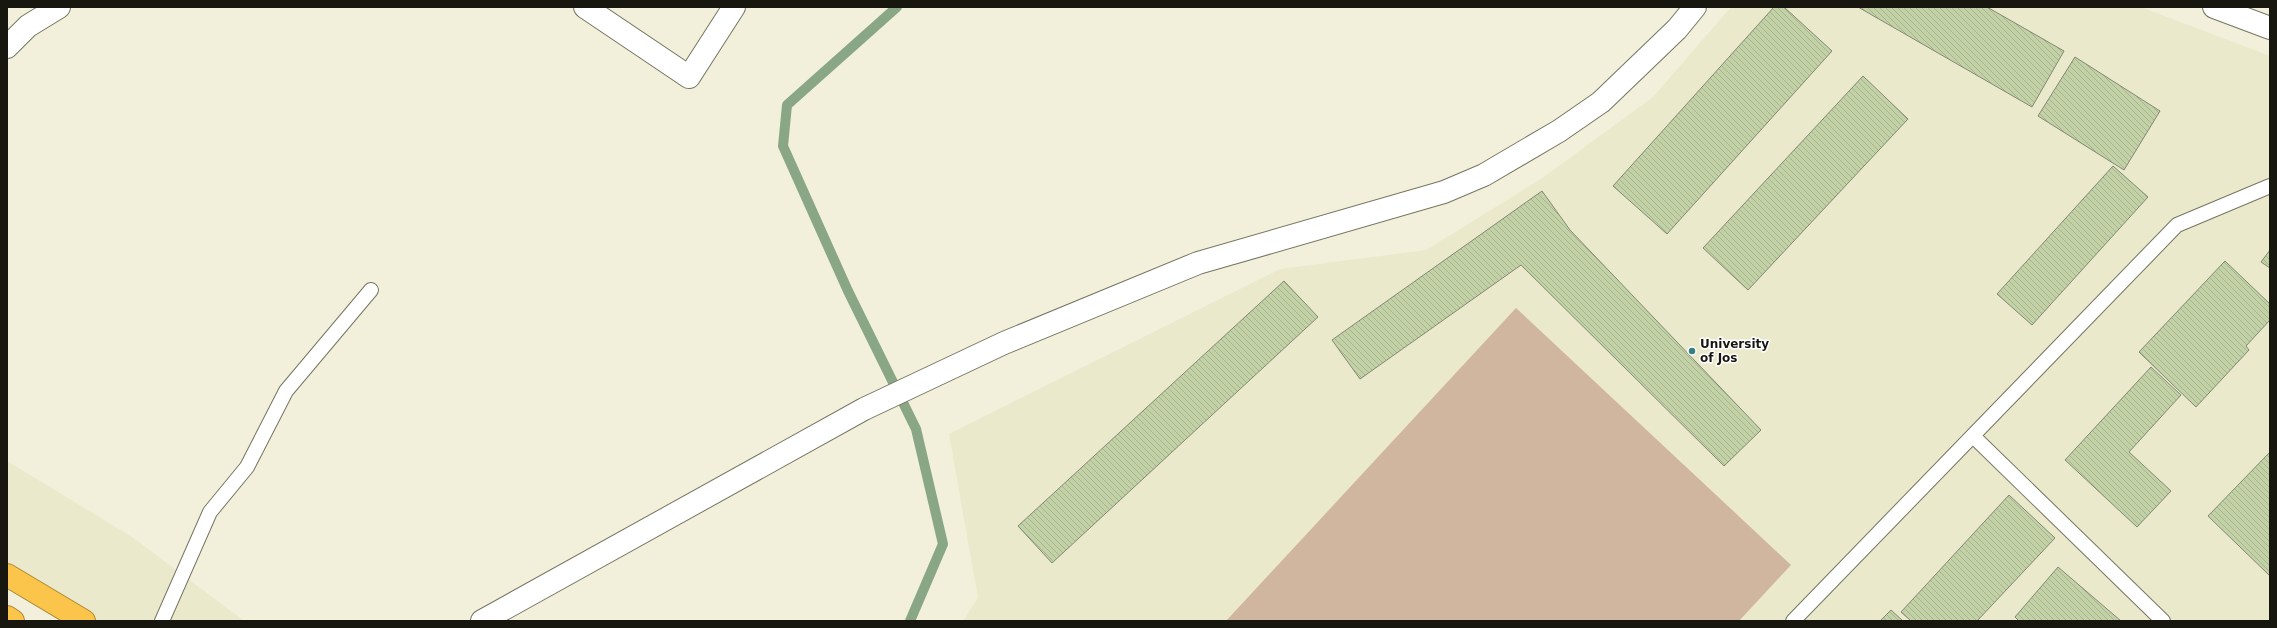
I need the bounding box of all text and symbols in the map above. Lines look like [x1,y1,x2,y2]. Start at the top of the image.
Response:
place label: University of Jos [1700,337,1769,365]
marker: University of Jos [1687,346,1697,356]

